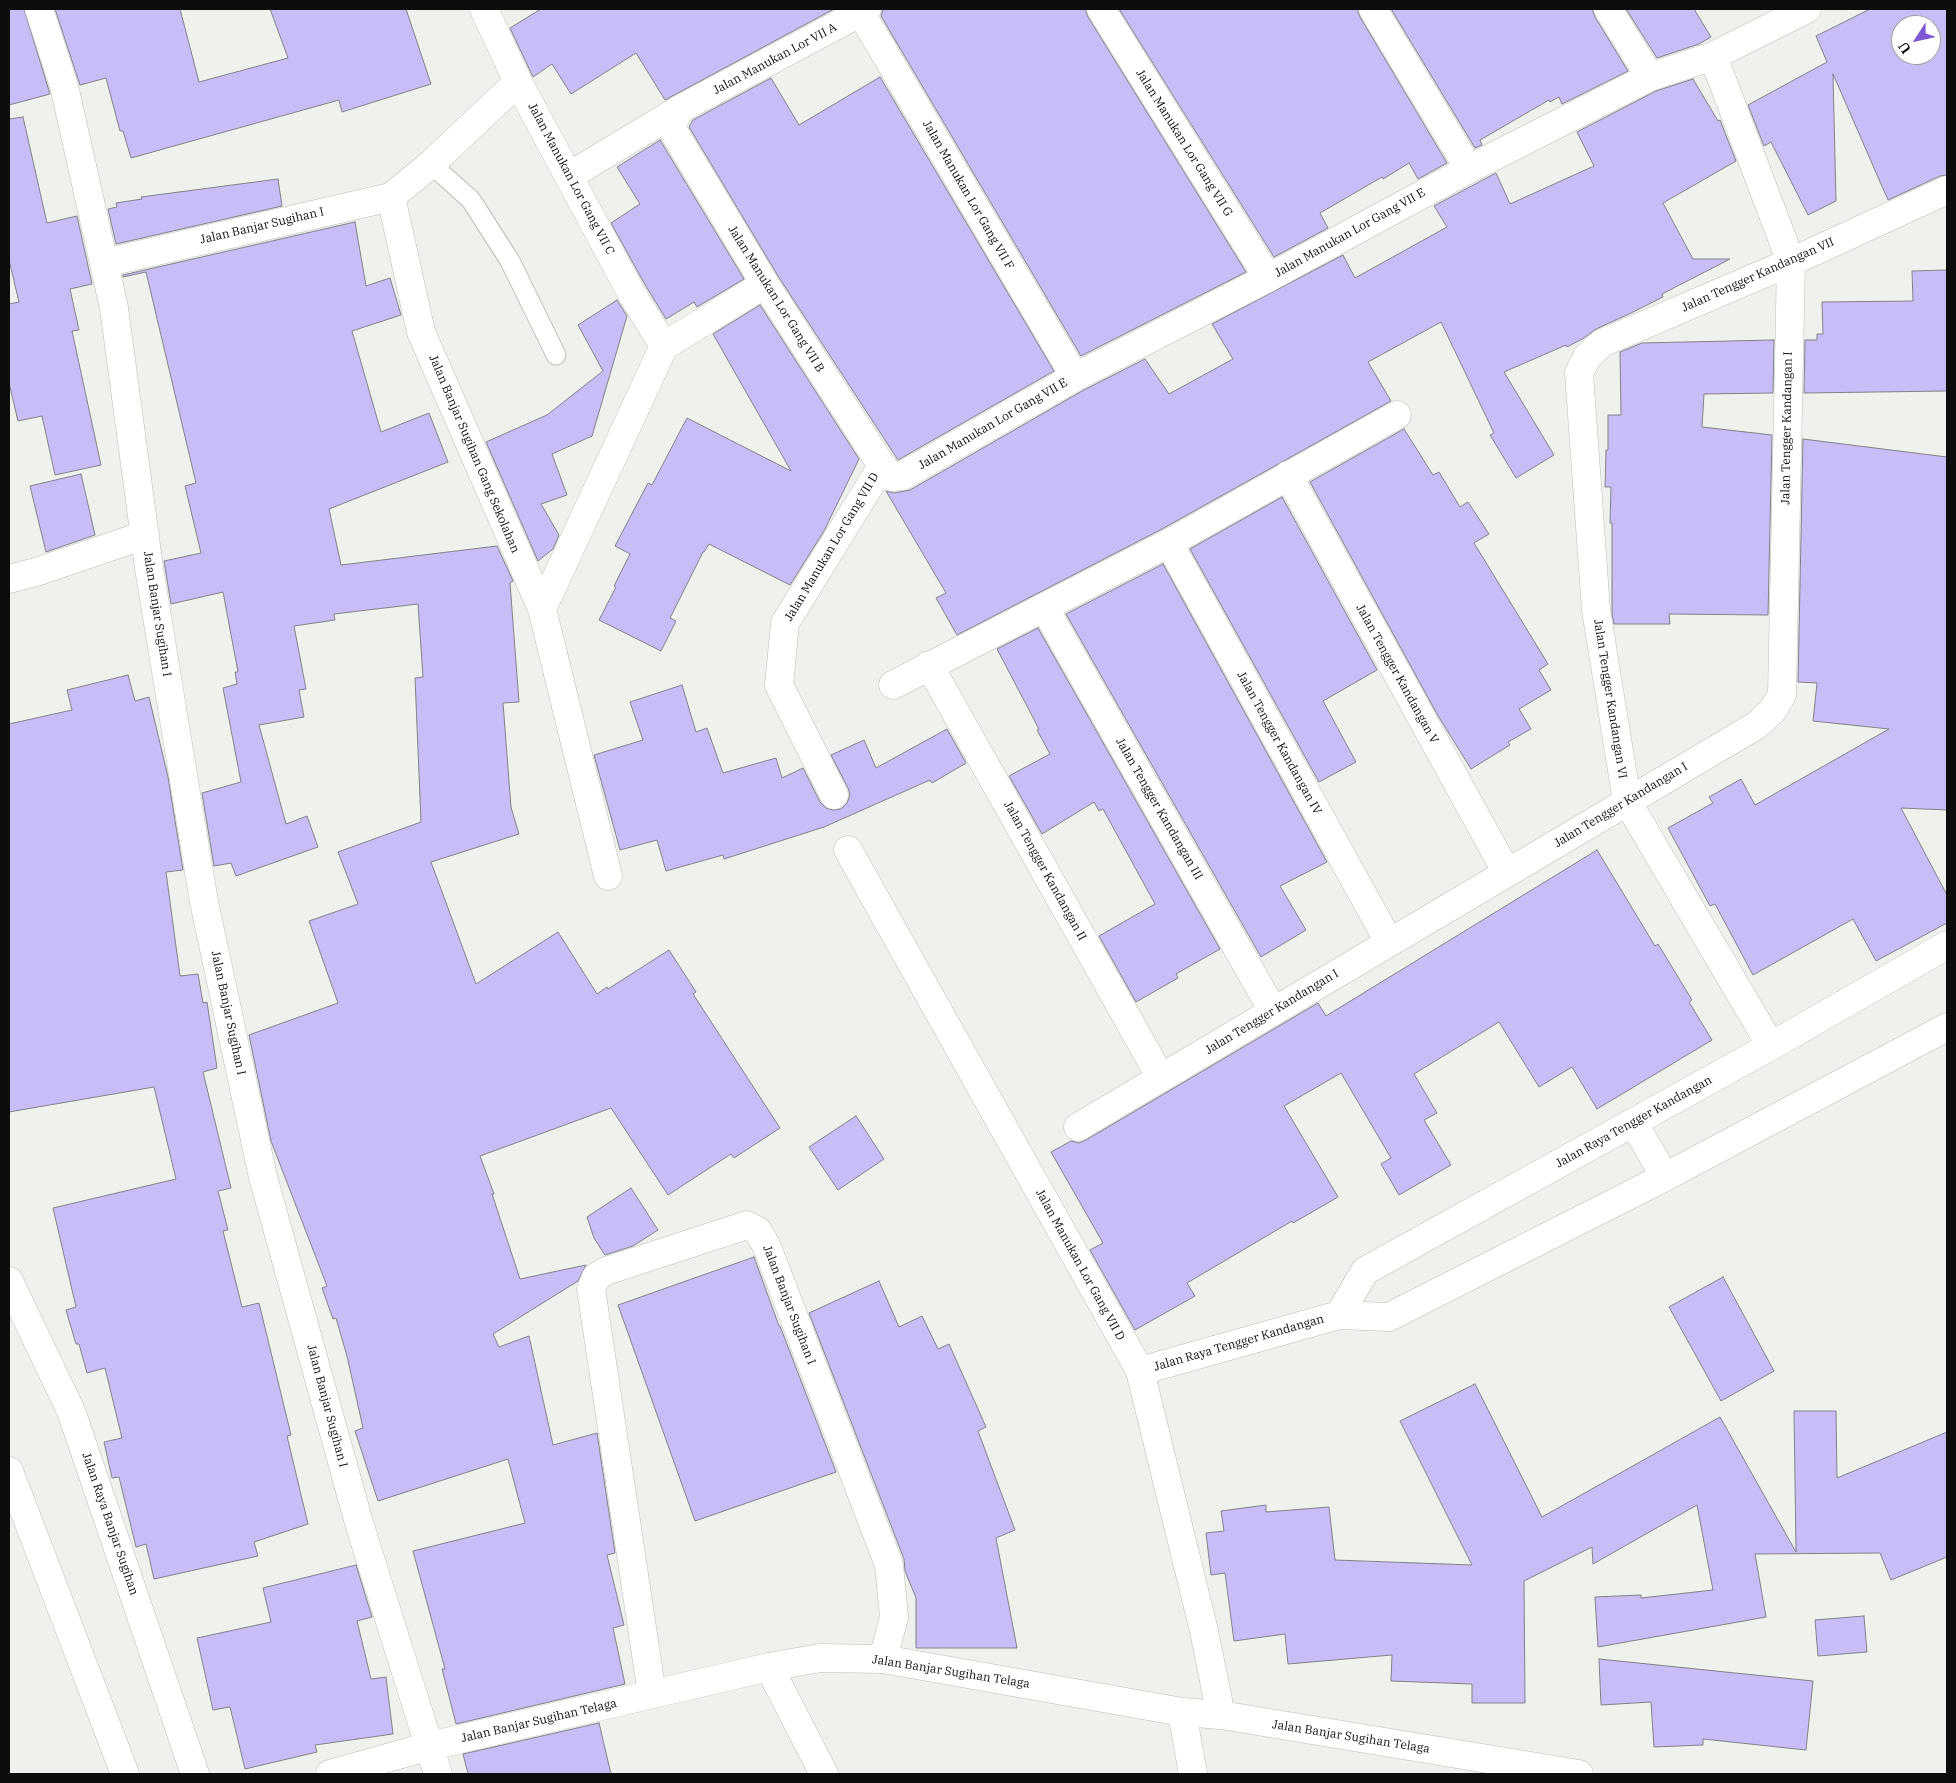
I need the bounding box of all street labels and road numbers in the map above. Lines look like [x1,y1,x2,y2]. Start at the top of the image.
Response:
street label: Jalan Manukan Lor VII A [711,20,839,98]
street label: Jalan Manukan Lor Gang VII G [1133,67,1235,219]
street label: Jalan Manukan Lor Gang VII C [525,101,617,257]
street label: Jalan Manukan Lor Gang VII F [919,118,1017,272]
street label: Jalan Manukan Lor Gang VII E [1272,186,1428,280]
street label: Jalan Banjar Sugihan I [199,205,325,247]
street label: Jalan Manukan Lor Gang VII B [725,223,827,375]
street label: Jalan Tengger Kandangan VII [1680,235,1836,315]
street label: Jalan Tengger Kandangan I [1778,351,1796,505]
street label: Jalan Banjar Sugihan Gang Sekolahan [426,353,522,555]
street label: Jalan Manukan Lor Gang VII E [916,375,1070,473]
street label: Jalan Manukan Lor Gang VII D [782,470,882,624]
street label: Jalan Banjar Sugihan I [140,550,174,678]
street label: Jalan Tengger Kandangan V [1353,602,1441,746]
street label: Jalan Tengger Kandangan VI [1590,618,1630,780]
street label: Jalan Tengger Kandangan IV [1234,669,1324,817]
street label: Jalan Tengger Kandangan III [1112,735,1206,883]
street label: Jalan Tengger Kandangan I [1552,759,1690,851]
street label: Jalan Tengger Kandangan II [1001,799,1089,943]
street label: Jalan Banjar Sugihan I [208,950,248,1076]
street label: Jalan Tengger Kandangan I [1203,966,1341,1058]
street label: Jalan Raya Tengger Kandangan [1553,1073,1715,1171]
street label: Jalan Manukan Lor Gang VII D [1032,1187,1128,1343]
street label: Jalan Banjar Sugihan I [760,1243,818,1367]
street label: Jalan Raya Tengger Kandangan [1152,1312,1326,1374]
street label: Jalan Banjar Sugihan I [304,1343,350,1469]
street label: Jalan Raya Banjar Sugihan [79,1451,141,1597]
street label: Jalan Banjar Sugihan Telaga [871,1652,1031,1692]
street label: Jalan Banjar Sugihan Telaga [460,1696,618,1746]
street label: Jalan Banjar Sugihan Telaga [1271,1717,1431,1757]

